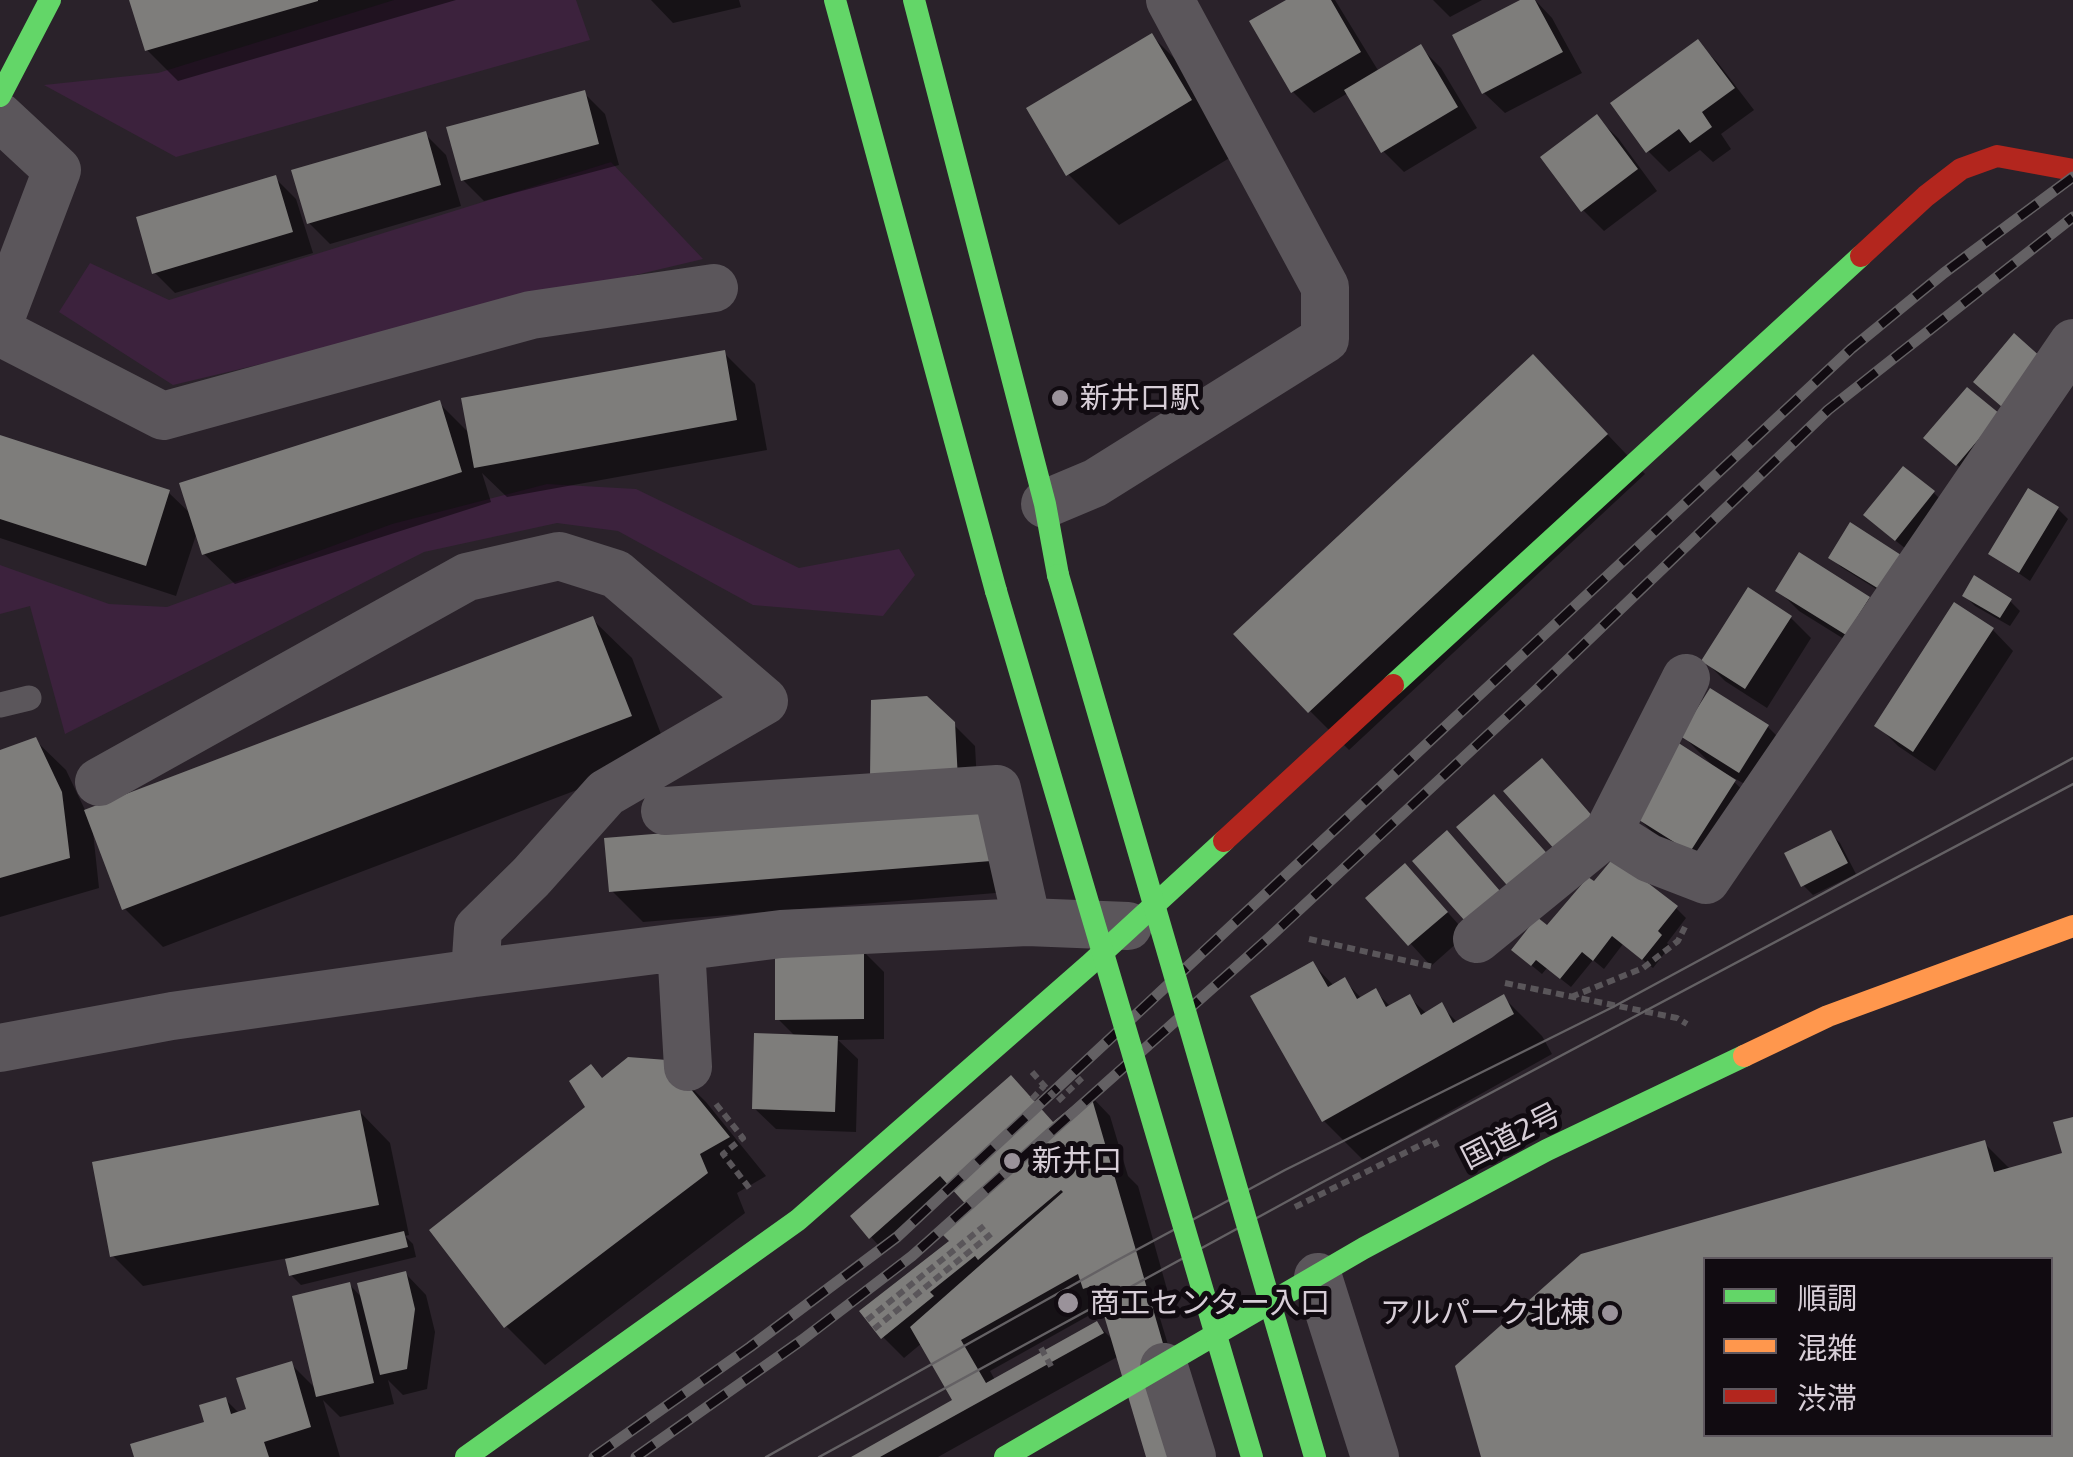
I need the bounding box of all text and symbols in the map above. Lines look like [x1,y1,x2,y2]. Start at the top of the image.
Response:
place label: 新井口駅 [1080,380,1200,416]
marker: 新井口駅 [1049,387,1071,409]
street label: 国道2号 [1455,1096,1567,1176]
place label: 新井口 [1032,1143,1122,1179]
marker: 新井口 [1001,1150,1023,1172]
legend [1703,1257,2053,1437]
text: 順調 [1797,1279,1857,1315]
place label: 商工センター入口 [1090,1285,1330,1321]
marker: 商工センター入口 [1055,1290,1081,1316]
place label: アルパーク北棟 [1380,1295,1590,1331]
marker: アルパーク北棟 [1599,1302,1621,1324]
text: 混雑 [1797,1329,1857,1365]
text: 渋滞 [1797,1379,1857,1415]

